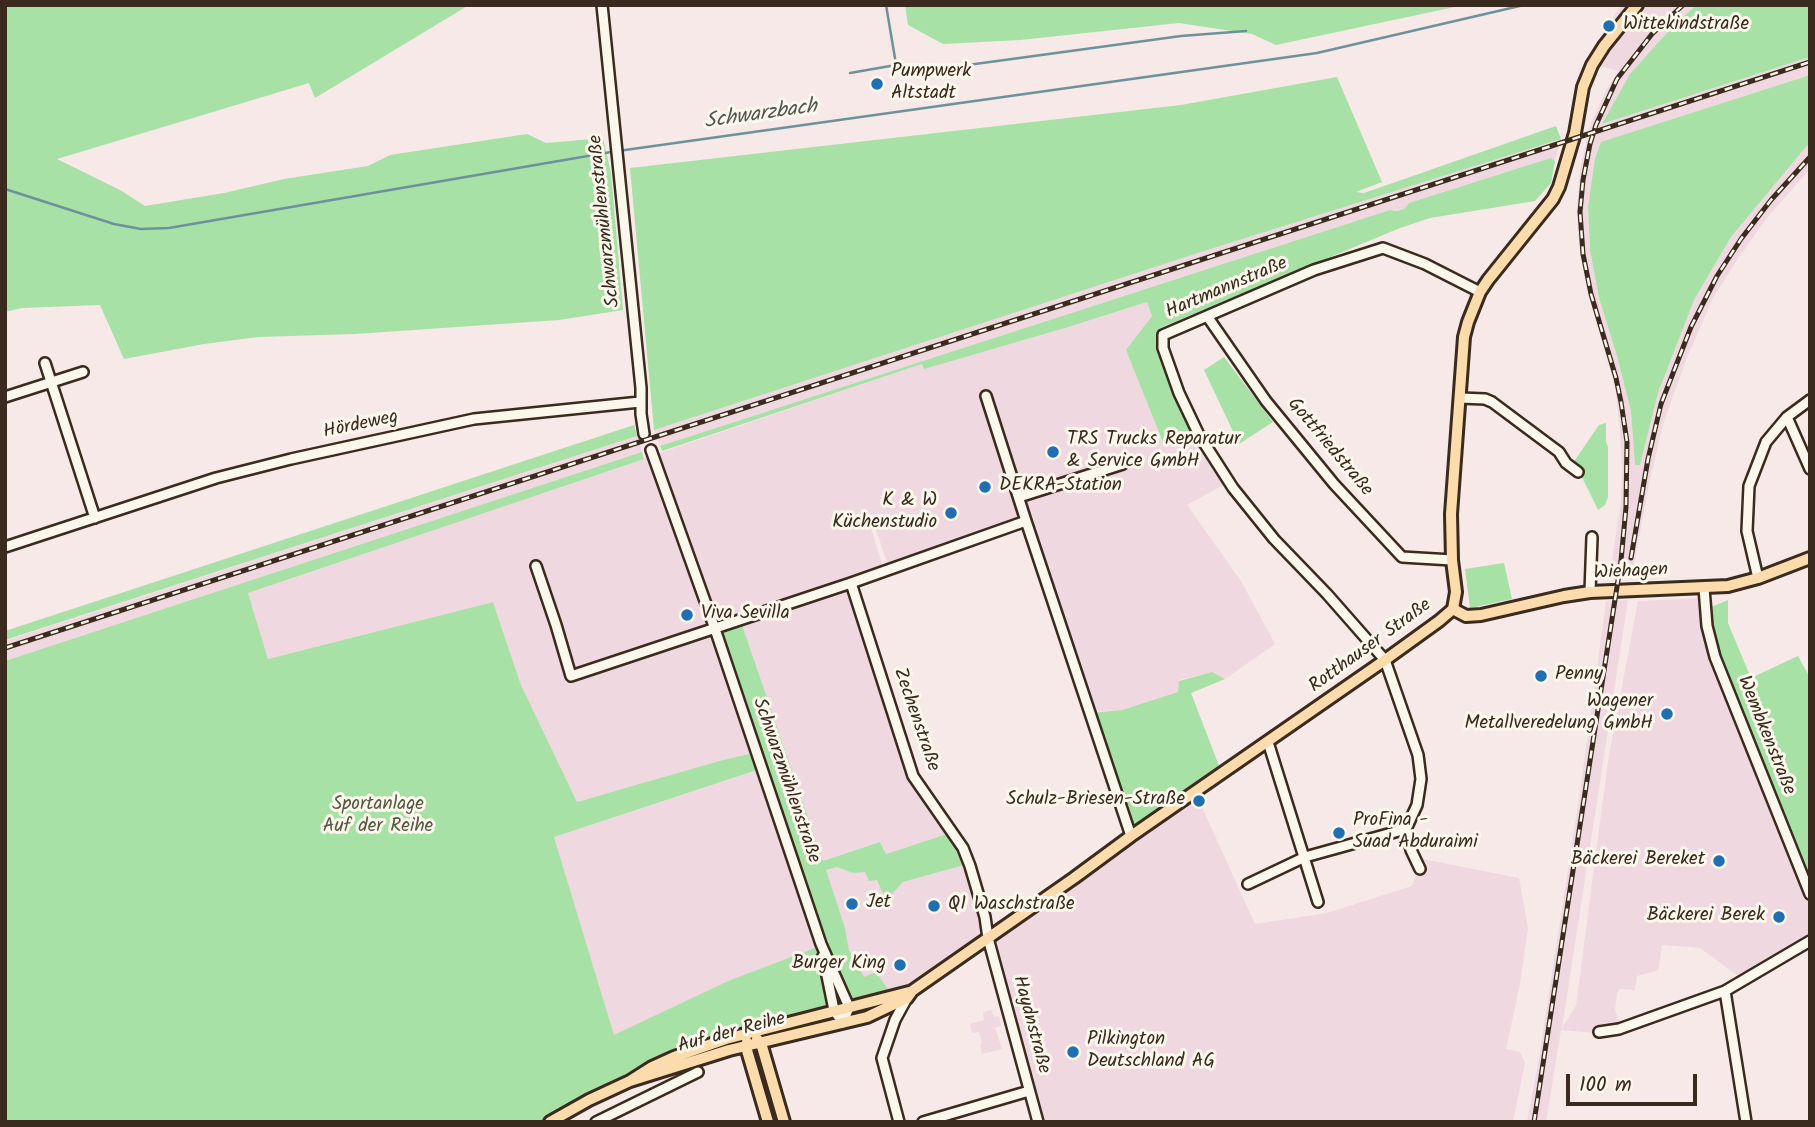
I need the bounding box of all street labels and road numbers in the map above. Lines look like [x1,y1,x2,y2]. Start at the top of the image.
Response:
street label: Schwarzmühlenstraße [586,134,626,308]
street label: Hartmannstraße [1163,253,1291,325]
street label: Gottfriedstraße [1281,394,1377,502]
street label: Hördeweg [321,407,401,445]
street label: Wiehagen [1593,560,1669,586]
street label: Rotthauser Straße [1305,595,1437,699]
street label: Zechenstraße [887,665,943,775]
street label: Wembkenstraße [1731,673,1799,799]
street label: Schwarzmühlenstraße [746,695,824,867]
street label: Haydnstraße [1006,974,1054,1076]
street label: Auf der Reihe [676,1009,788,1059]

